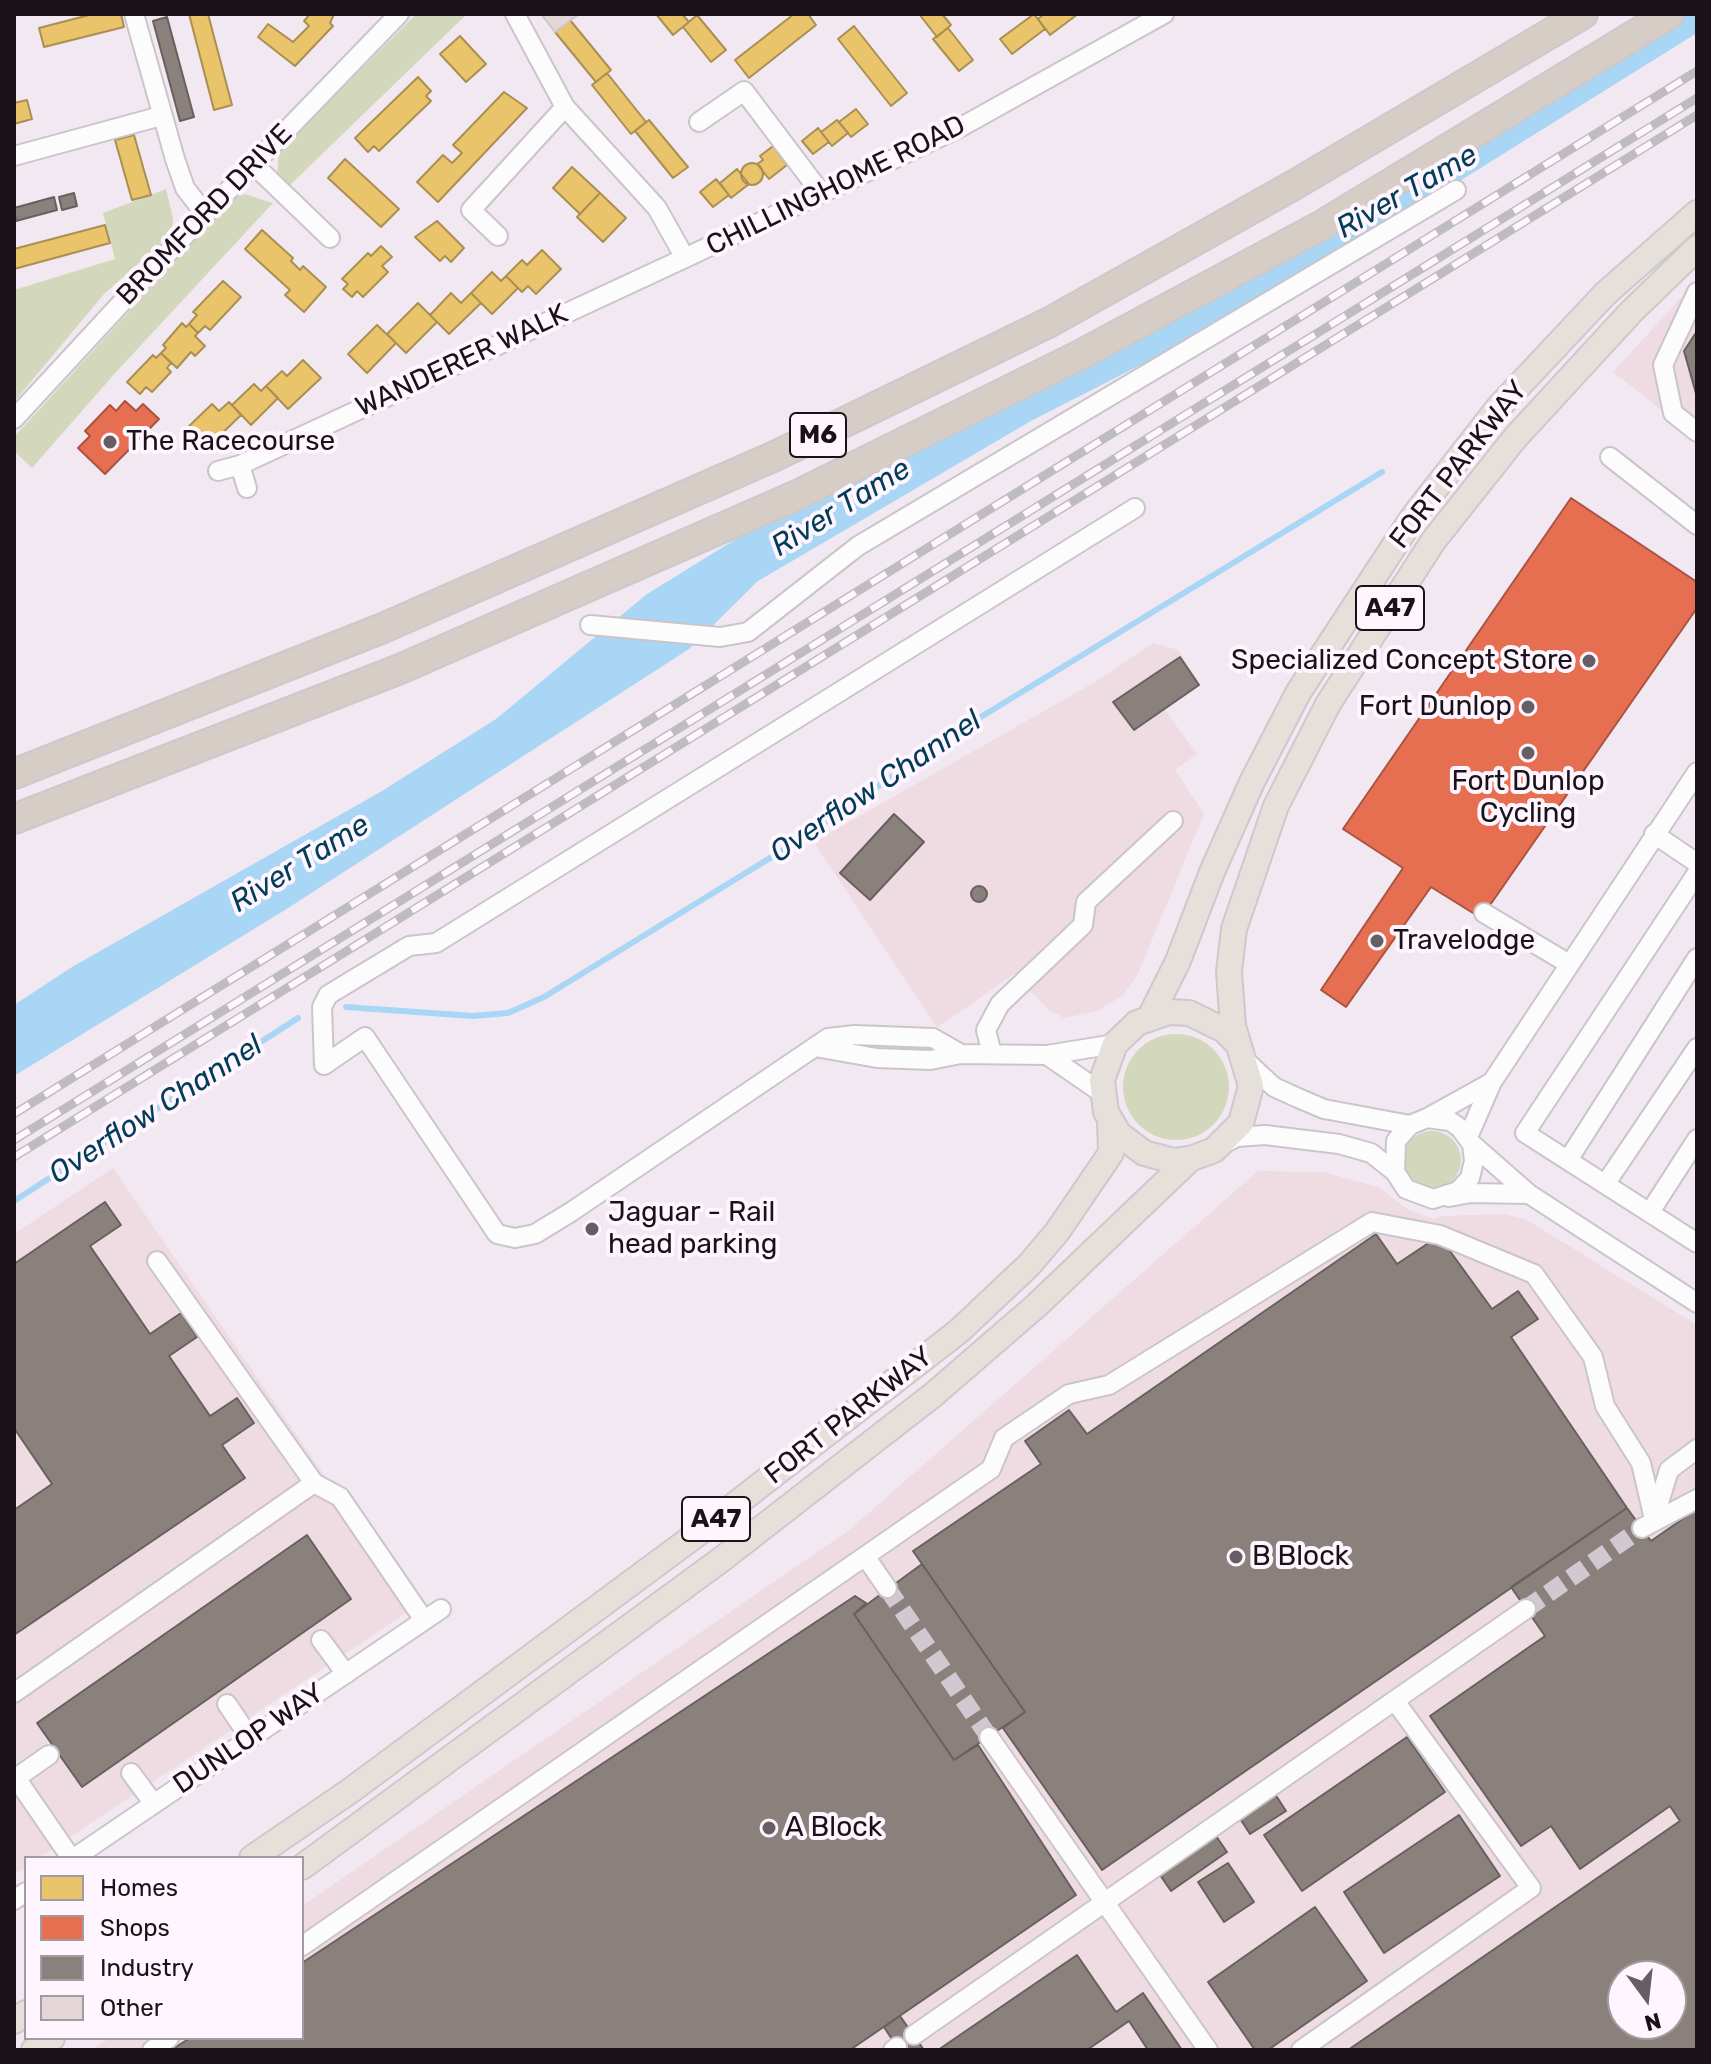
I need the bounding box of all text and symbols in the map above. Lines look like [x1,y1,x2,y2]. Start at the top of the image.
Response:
street label: CHILLINGHOME ROAD [701,109,971,263]
street label: BROMFORD DRIVE [110,118,300,312]
water label: River Tame [1330,137,1484,247]
street label: WANDERER WALK [351,297,573,425]
street label: FORT PARKWAY [1383,374,1535,556]
road number: M6 [790,413,846,457]
place label: The Racecourse [126,425,335,459]
marker: The Racecourse [101,433,119,451]
water label: River Tame [765,451,917,565]
road number: A47 [1356,586,1424,630]
place label: Specialized Concept Store [1231,644,1573,678]
marker: Specialized Concept Store [1580,652,1598,670]
place label: Fort Dunlop [1359,690,1512,724]
marker: Fort Dunlop [1519,698,1537,716]
water label: Overflow Channel [764,703,988,871]
marker: Fort Dunlop Cycling [1519,744,1537,762]
place label: Fort Dunlop Cycling [1451,765,1605,831]
water label: River Tame [224,807,376,921]
place label: Travelodge [1393,924,1535,958]
marker: Travelodge [1368,932,1386,950]
water label: Overflow Channel [43,1028,269,1192]
place label: Jaguar - Rail head parking [608,1196,777,1262]
marker: Jaguar - Rail head parking [583,1220,601,1238]
street label: FORT PARKWAY [758,1340,940,1492]
road number: A47 [682,1497,750,1541]
place label: B Block [1252,1540,1349,1574]
marker: B Block [1227,1548,1245,1566]
street label: DUNLOP WAY [167,1676,331,1802]
place label: A Block [785,1811,882,1845]
marker: A Block [760,1819,778,1837]
legend [24,1856,304,2040]
text: Homes [100,1874,178,1902]
text: Shops [100,1914,170,1942]
text: Industry [100,1954,194,1982]
north arrow [1607,1960,1687,2040]
text: Other [100,1994,163,2022]
text: N [1642,2007,1664,2037]

